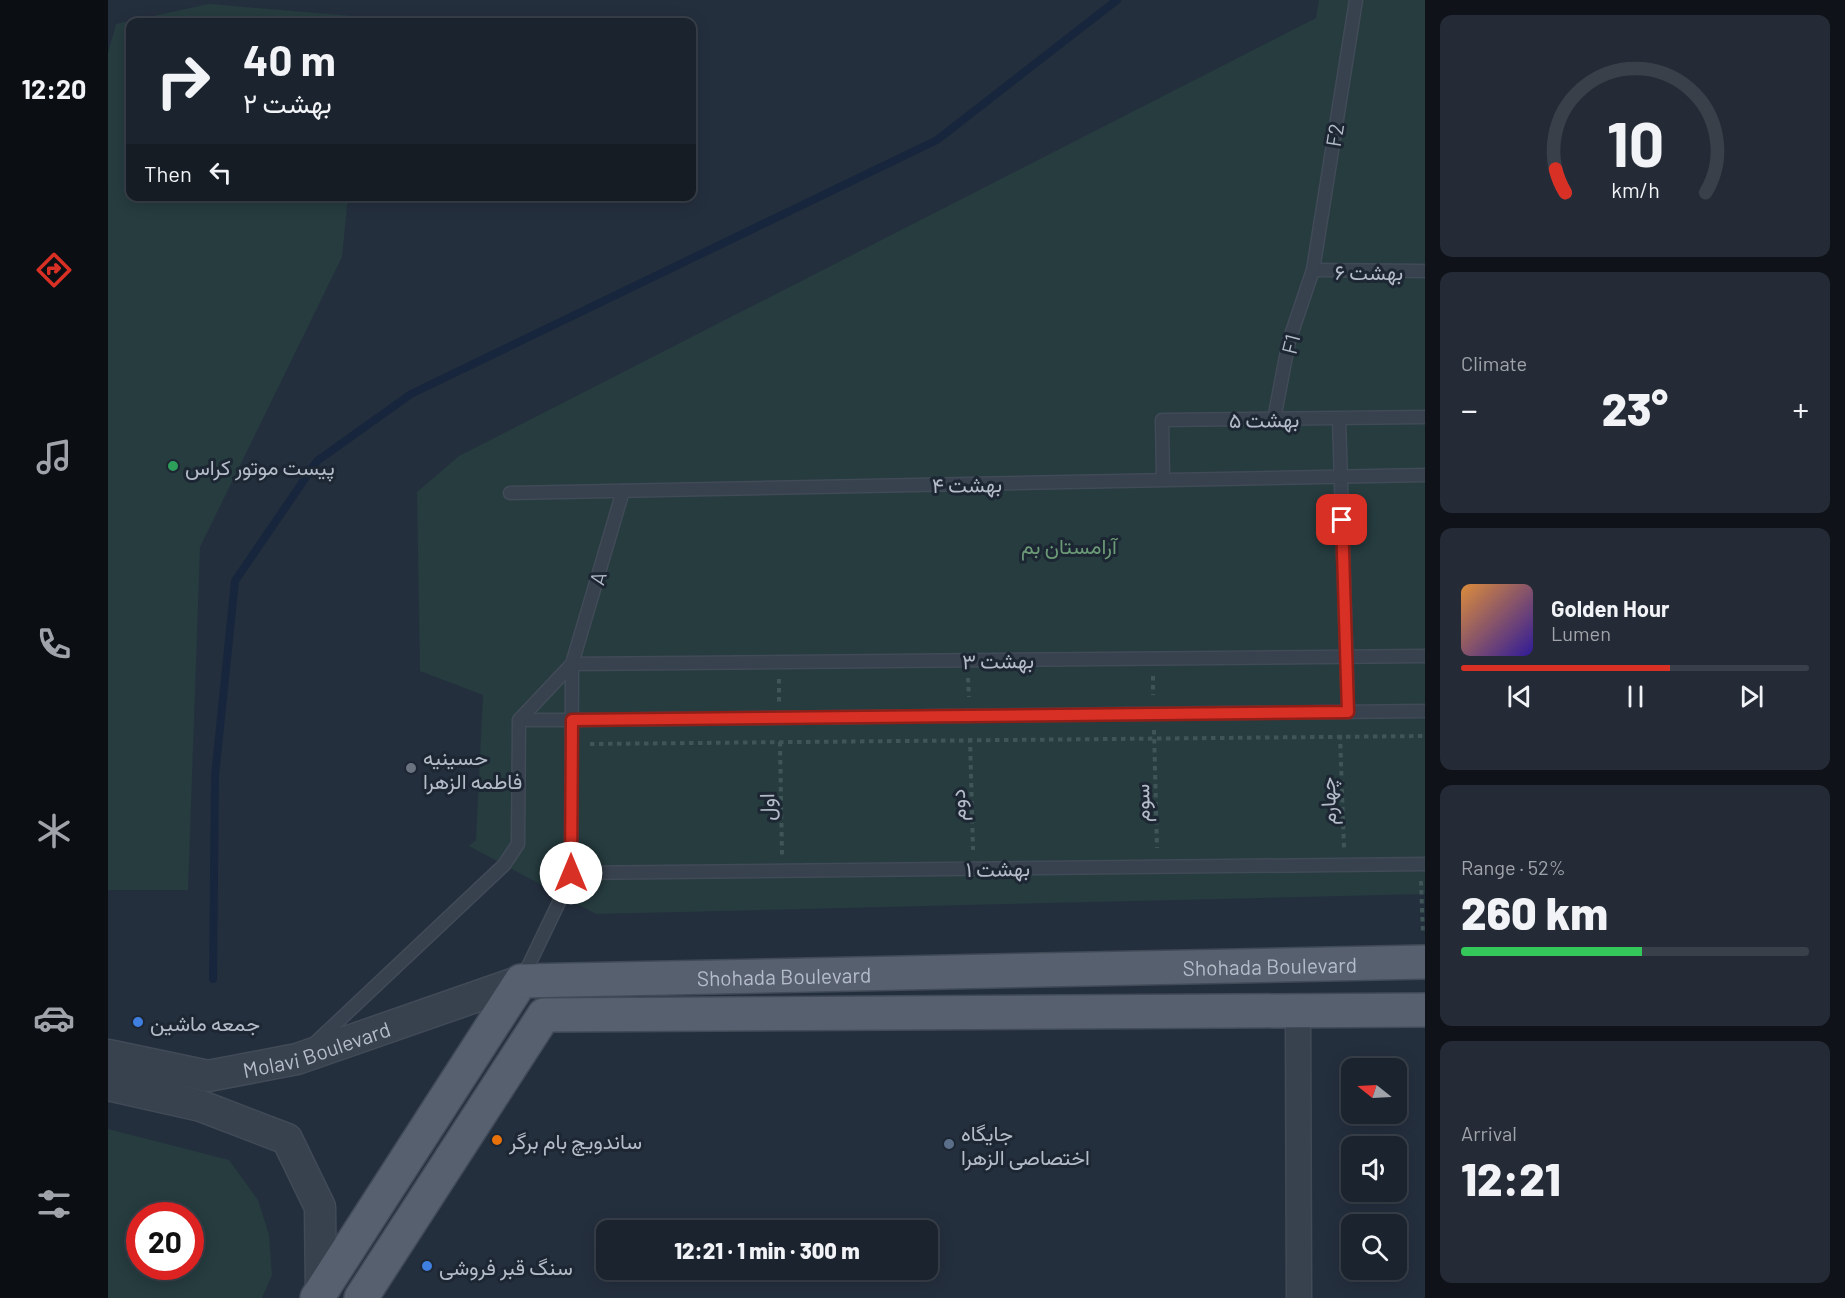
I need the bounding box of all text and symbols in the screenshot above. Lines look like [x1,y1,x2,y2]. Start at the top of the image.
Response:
text: 40 m [243,34,336,84]
icon: right [144,42,222,120]
text: 12:20 [21,72,87,104]
text: بهشت ۲ [243,86,332,118]
text: 10 [1606,105,1664,179]
street label: F2 [1320,122,1348,148]
icon: left [204,156,237,189]
text: Then [144,160,192,186]
text: km/h [1611,177,1659,202]
icon: directions [33,249,75,291]
street label: بهشت ۶ [1335,259,1403,286]
street label: F1 [1276,332,1304,356]
text: Climate [1461,351,1527,375]
text: 23° [1602,381,1668,435]
text: − [1461,389,1478,429]
text: + [1792,389,1809,429]
street label: بهشت ۵ [1229,406,1299,434]
icon: music [33,436,75,478]
place label: پیست موتور کراس [185,454,335,482]
marker: پیست موتور کراس [166,459,180,473]
street label: بهشت ۴ [932,471,1002,499]
pin [1316,494,1367,545]
icon: arrive [1325,503,1358,536]
park label: آرامستان بم [1021,533,1119,561]
street label: A [583,568,611,588]
text: Golden Hour [1551,595,1669,621]
text: Lumen [1551,621,1611,645]
icon: phone [33,623,75,665]
street label: بهشت ۳ [962,647,1034,675]
icon: previous [1503,680,1536,713]
icon: pause [1619,680,1652,713]
icon: next [1735,680,1768,713]
place label: حسینیه فاطمه الزهرا [423,744,522,795]
marker: حسینیه فاطمه الزهرا [404,761,418,775]
street label: چهارم [1314,776,1343,825]
street label: سوم [1128,784,1157,822]
street label: دوم [944,789,973,821]
street label: اول [753,793,781,821]
icon: climate [33,810,75,852]
position arrow [539,841,603,905]
street label: بهشت ۱ [966,855,1030,883]
text: Range · 52% [1461,855,1566,879]
text: 260 km [1461,885,1608,939]
street label: Shohada Boulevard [1182,951,1357,980]
street label: Shohada Boulevard [696,961,871,990]
icon: car [33,997,75,1039]
place label: جمعه ماشین [150,1010,260,1036]
marker: جمعه ماشین [131,1015,145,1029]
street label: Molavi Boulevard [241,1015,393,1082]
north arrow [1341,1058,1407,1124]
map controls [1341,1058,1407,1280]
place label: جایگاه اختصاصی الزهرا [961,1120,1090,1171]
text: Arrival [1461,1121,1517,1145]
place label: ساندویچ بام برگر [508,1128,642,1156]
marker: ساندویچ بام برگر [490,1133,504,1147]
button: sound [1341,1136,1407,1202]
marker: جایگاه اختصاصی الزهرا [942,1137,956,1151]
text: 12:21 [1461,1151,1561,1205]
icon: filters [33,1183,75,1225]
speed limit sign: 20 [126,1202,204,1280]
button: search [1341,1214,1407,1280]
text: 12:21 · 1 min · 300 m [674,1237,860,1263]
place label: سنگ قبر فروشی [439,1254,573,1281]
marker: سنگ قبر فروشی [420,1259,434,1273]

